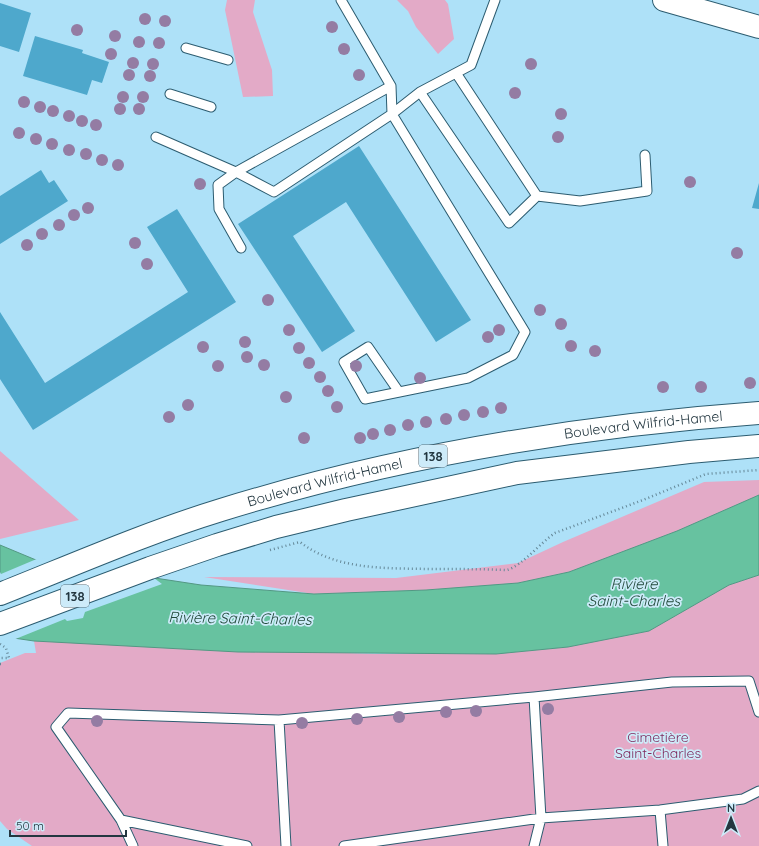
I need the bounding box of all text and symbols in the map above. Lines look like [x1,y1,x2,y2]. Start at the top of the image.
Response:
street label: Boulevard Wilfrid-Hamel [563,407,723,443]
road number: 138 [419,445,447,467]
street label: Boulevard Wilfrid-Hamel [245,454,404,511]
water label: Rivière Saint-Charles [588,574,681,610]
road number: 138 [61,585,89,607]
water label: Rivière Saint-Charles [168,607,313,629]
park label: Cimetière Saint-Charles [615,728,701,762]
north arrow [711,798,751,838]
text: N [727,801,735,815]
scale bar [10,812,126,838]
text: 50 m [16,818,44,833]

